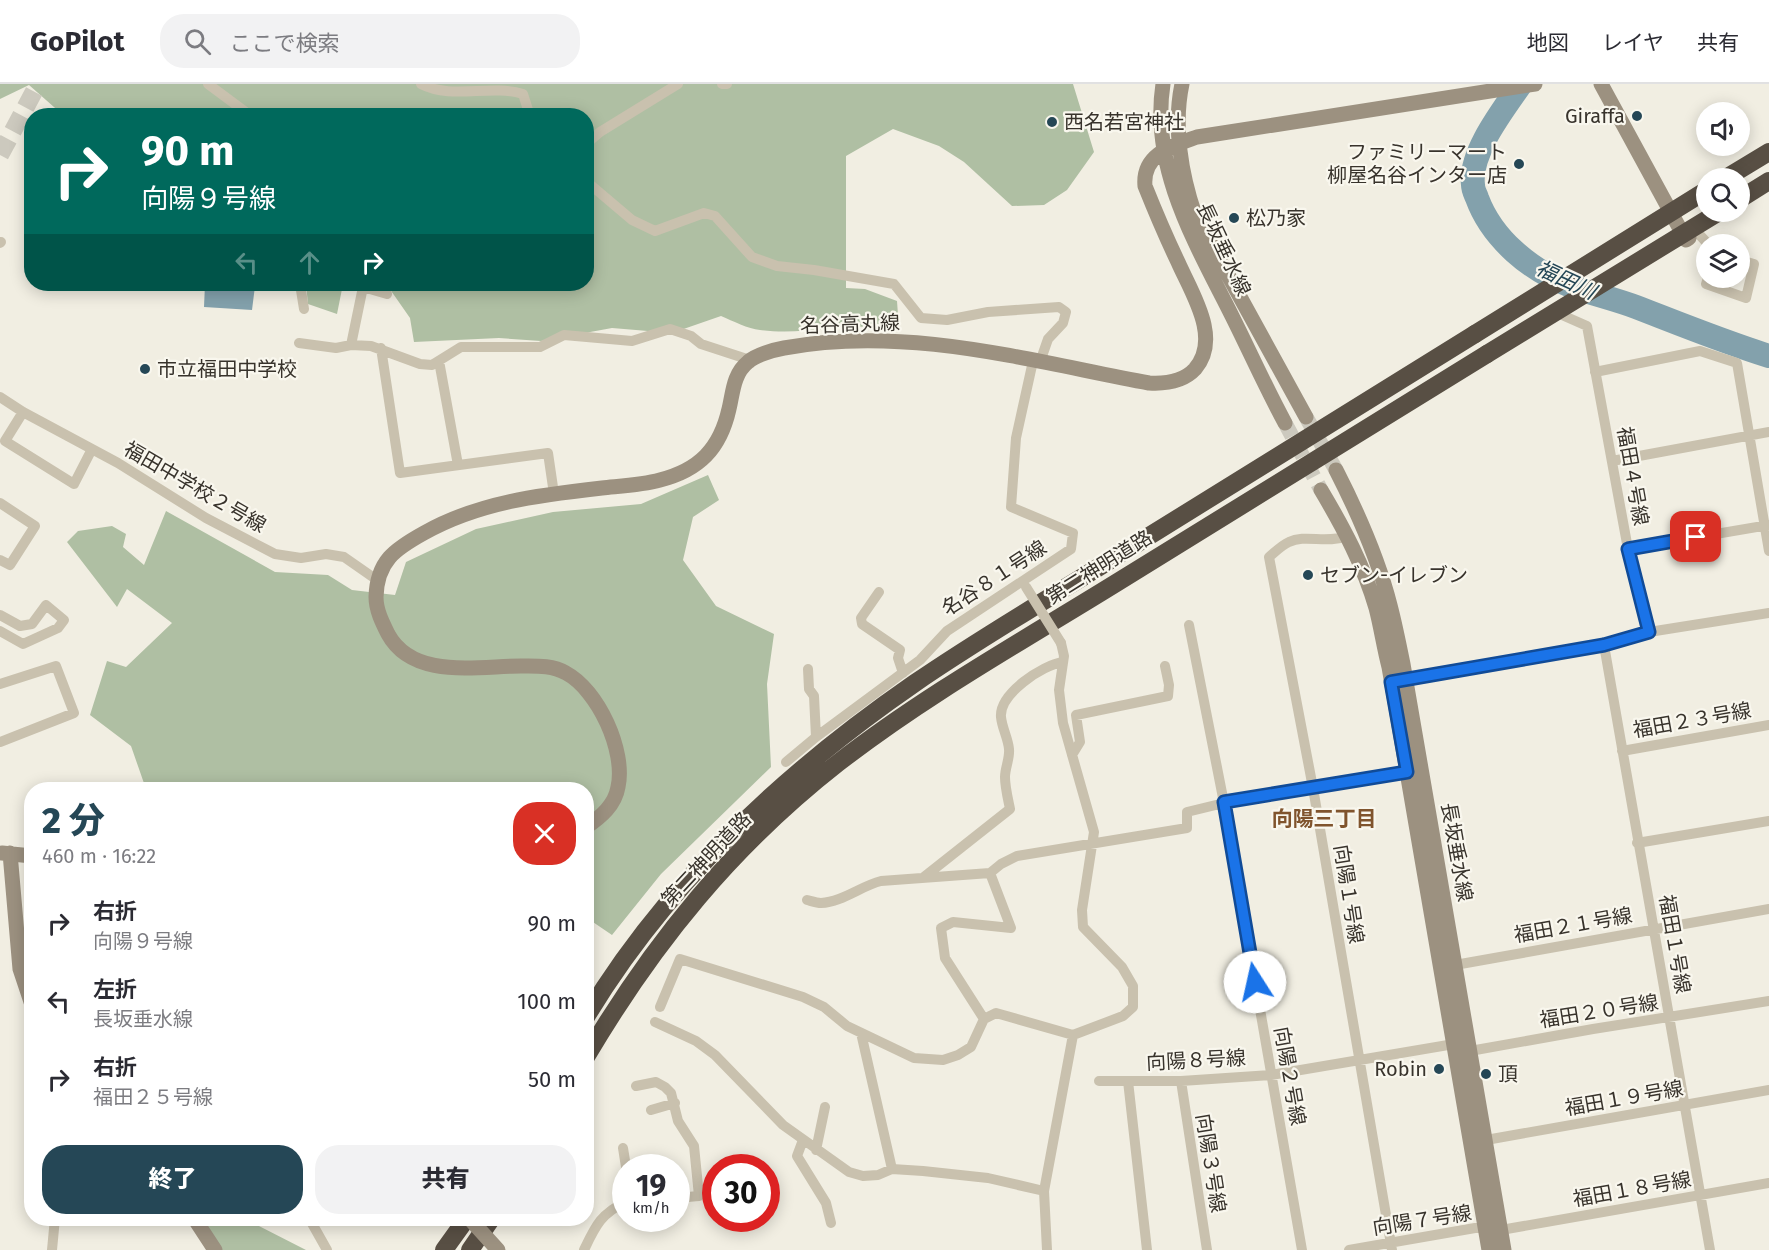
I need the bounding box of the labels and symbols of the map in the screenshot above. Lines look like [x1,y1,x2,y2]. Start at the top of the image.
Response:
place label: Giraffa [1565,104,1625,128]
marker: Giraffa [1630,109,1644,123]
place label: 西名若宮神社 [1064,110,1184,134]
marker: 西名若宮神社 [1045,115,1059,129]
place label: ファミリーマート 柳屋名谷インター店 [1327,140,1507,187]
marker: ファミリーマート 柳屋名谷インター店 [1512,157,1526,171]
street label: 長坂垂水線 [1192,199,1256,299]
place label: 松乃家 [1246,206,1306,230]
marker: 松乃家 [1227,211,1241,225]
water label: 福田川 [1532,255,1602,306]
street label: 名谷高丸線 [800,310,900,338]
place label: 市立福田中学校 [157,357,297,381]
marker: 市立福田中学校 [138,362,152,376]
street label: 福田４号線 [1612,425,1654,527]
street label: 福田中学校２号線 [120,437,270,537]
pin [1670,511,1721,562]
street label: 第二神明道路 [1042,525,1156,609]
street label: 名谷８１号線 [937,535,1051,621]
place label: セブン-イレブン [1320,563,1468,587]
marker: セブン-イレブン [1301,568,1315,582]
street label: 福田２３号線 [1631,698,1753,742]
street label: 長坂垂水線 [1436,801,1478,903]
district label: 向陽三丁目 [1272,806,1377,832]
street label: 第二神明道路 [656,807,756,911]
street label: 向陽１号線 [1329,843,1369,945]
street label: 福田１号線 [1654,893,1696,995]
street label: 福田２１号線 [1512,903,1634,947]
position arrow [1223,950,1287,1014]
street label: 福田２０号線 [1538,990,1660,1032]
street label: 向陽２号線 [1269,1025,1311,1127]
street label: 向陽８号線 [1145,1045,1247,1075]
place label: Robin [1374,1057,1427,1081]
marker: Robin [1432,1062,1446,1076]
place label: 頂 [1498,1062,1518,1086]
marker: 頂 [1479,1067,1493,1081]
street label: 福田１９号線 [1563,1076,1685,1120]
street label: 向陽３号線 [1191,1112,1231,1214]
speed limit sign: 30 [702,1154,780,1232]
street label: 福田１８号線 [1571,1167,1693,1211]
street label: 向陽７号線 [1371,1200,1473,1240]

